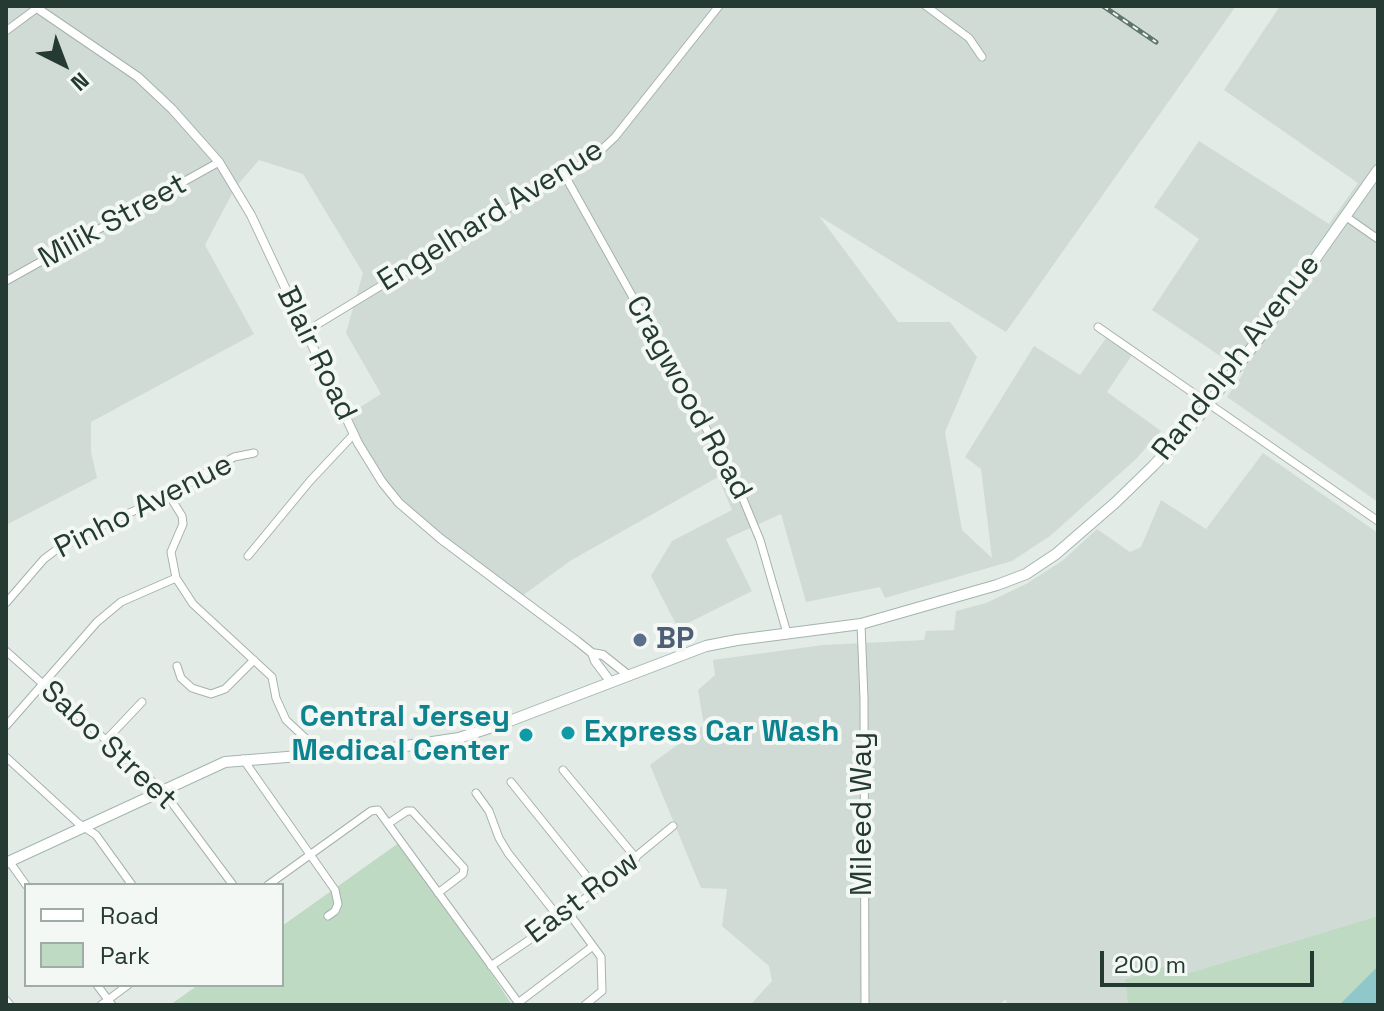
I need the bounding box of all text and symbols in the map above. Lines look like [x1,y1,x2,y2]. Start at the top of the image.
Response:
north arrow [24,24,104,104]
text: N [65,66,95,97]
street label: Engelhard Avenue [372,132,610,300]
street label: Milik Street [33,167,193,277]
street label: Randolph Avenue [1146,248,1328,468]
street label: Blair Road [268,281,364,427]
street label: Cragwood Road [617,290,759,506]
street label: Pinho Avenue [49,447,239,567]
place label: BP [656,622,694,658]
marker: BP [631,631,649,649]
street label: Sabo Street [32,674,184,818]
place label: Central Jersey Medical Center [292,700,510,770]
place label: Express Car Wash [584,715,840,751]
marker: Express Car Wash [559,724,577,742]
marker: Central Jersey Medical Center [517,726,535,744]
street label: Mileed Way [845,732,881,896]
street label: East Row [519,844,647,952]
legend [24,883,284,987]
text: Road [100,900,159,931]
scale bar [1104,935,1318,985]
text: Park [100,940,150,971]
text: 200 m [1114,949,1186,980]

